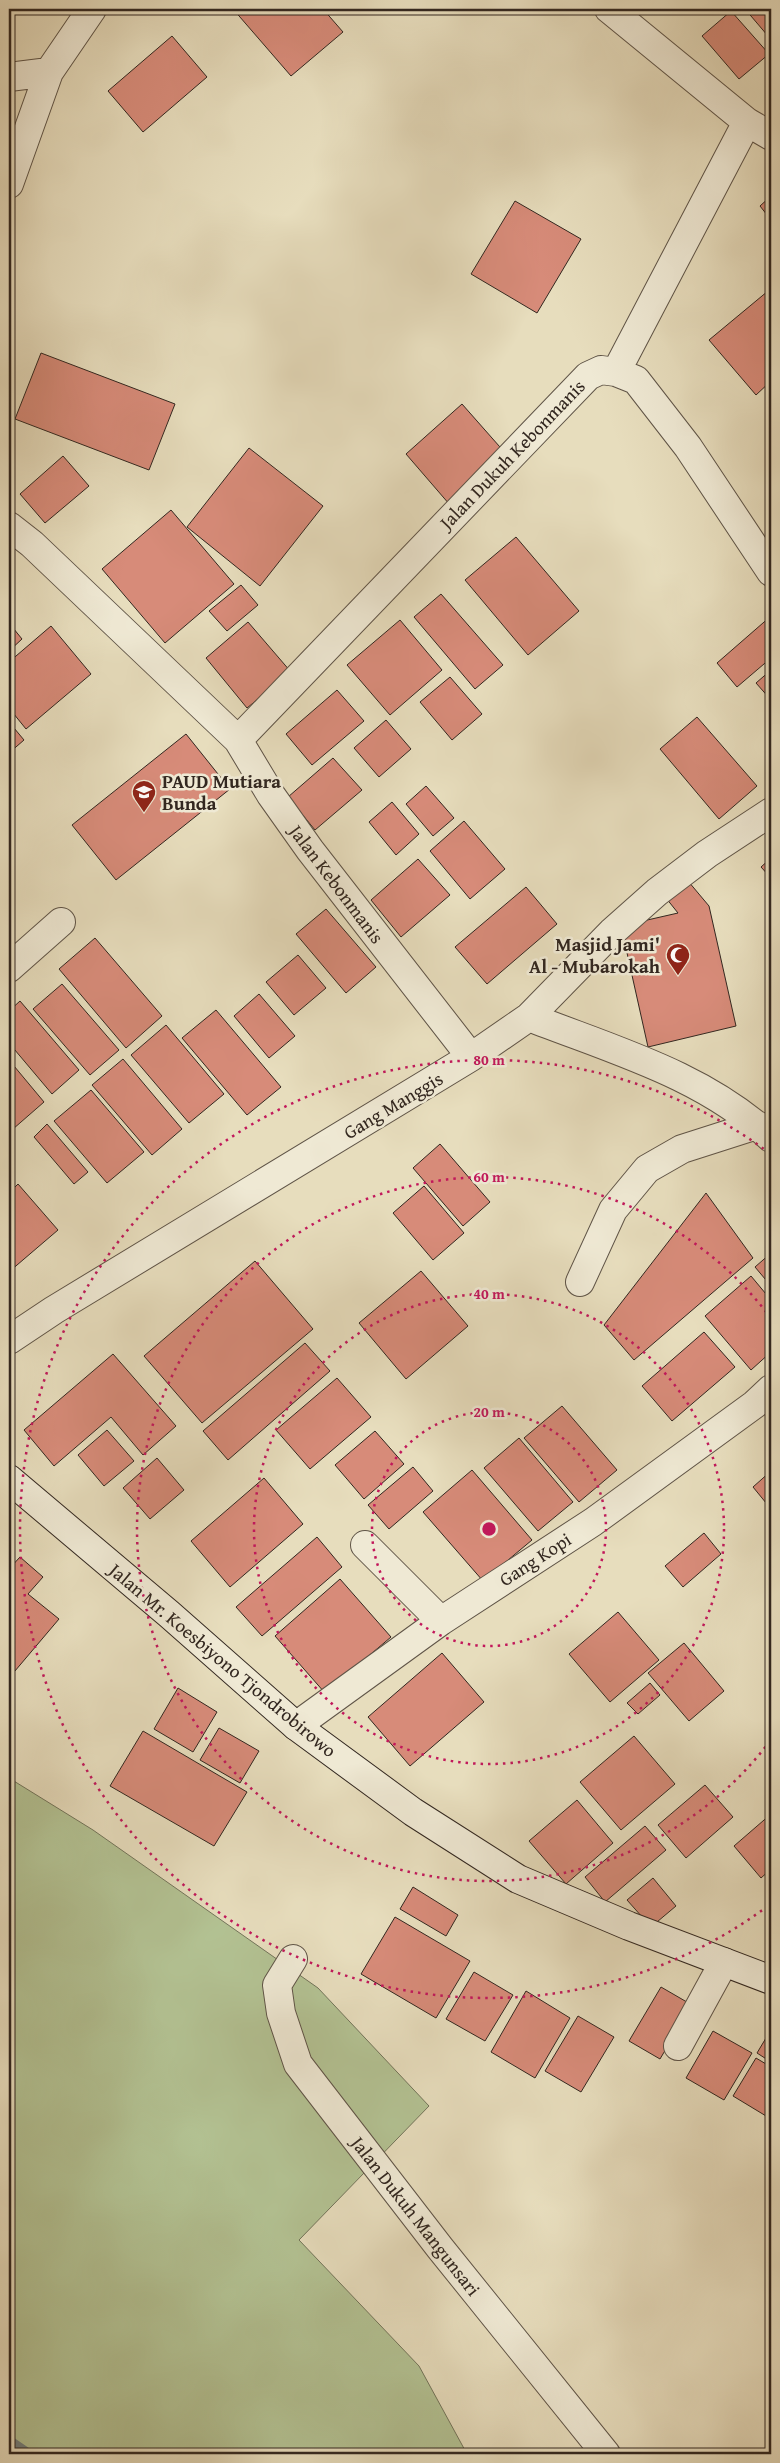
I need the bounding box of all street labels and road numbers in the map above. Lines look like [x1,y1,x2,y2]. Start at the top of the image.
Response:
street label: Jalan Dukuh Kebonmanis [431,373,591,537]
street label: Jalan Kebonmanis [282,817,391,949]
street label: Gang Manggis [338,1064,448,1146]
street label: Gang Kopi [493,1525,577,1593]
street label: Jalan Mr. Koesbiyono Tjondrobirowo [102,1555,343,1764]
street label: Jalan Dukuh Mangunsari [343,2129,487,2302]

